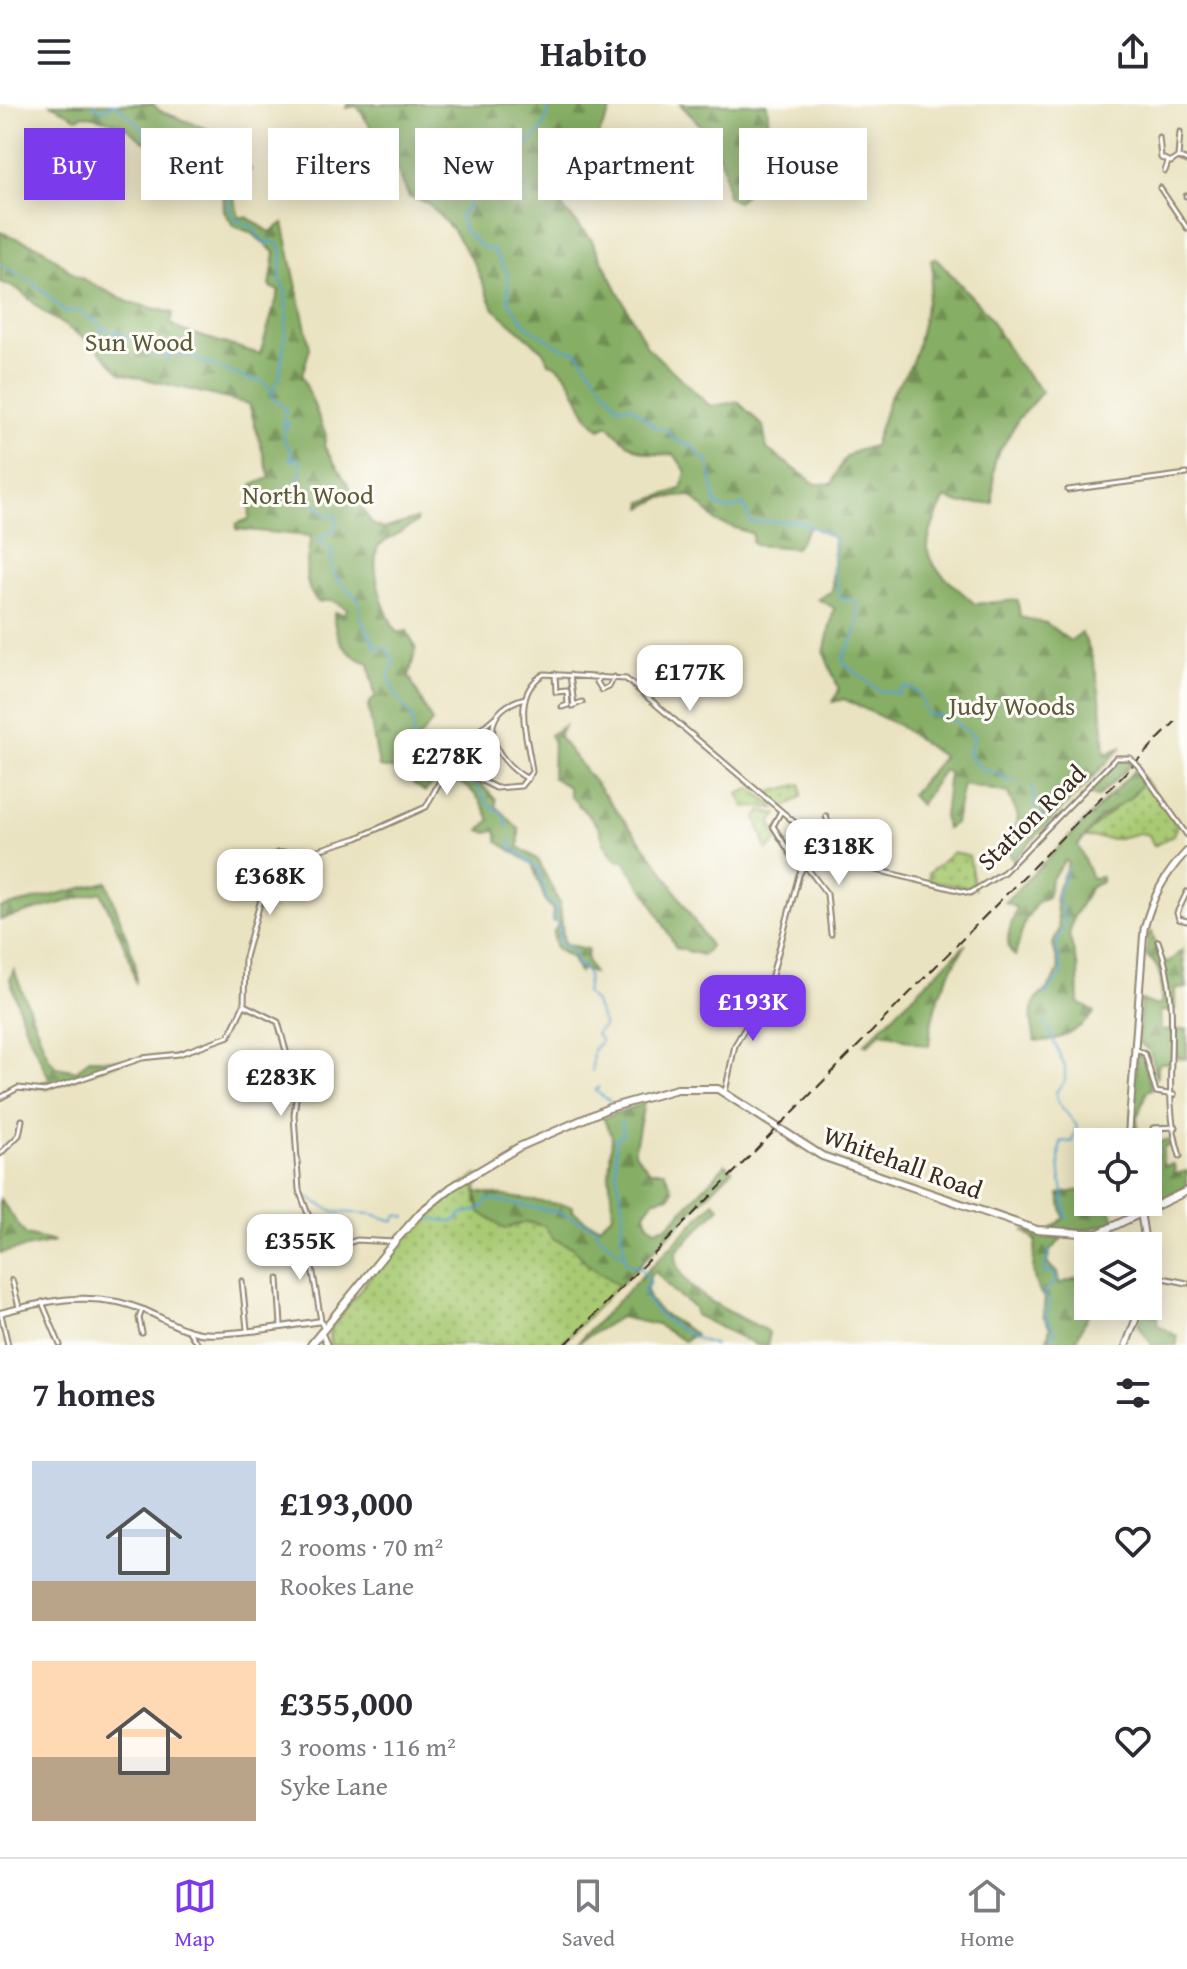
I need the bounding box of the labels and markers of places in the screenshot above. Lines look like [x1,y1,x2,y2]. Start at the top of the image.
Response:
pin: £177K [634,645,746,713]
pin: £278K [391,729,503,797]
pin: £318K [783,819,895,887]
pin: £368K [214,849,326,917]
pin: £193K [697,975,809,1043]
pin: £283K [225,1050,337,1118]
pin: £355K [244,1214,356,1282]

